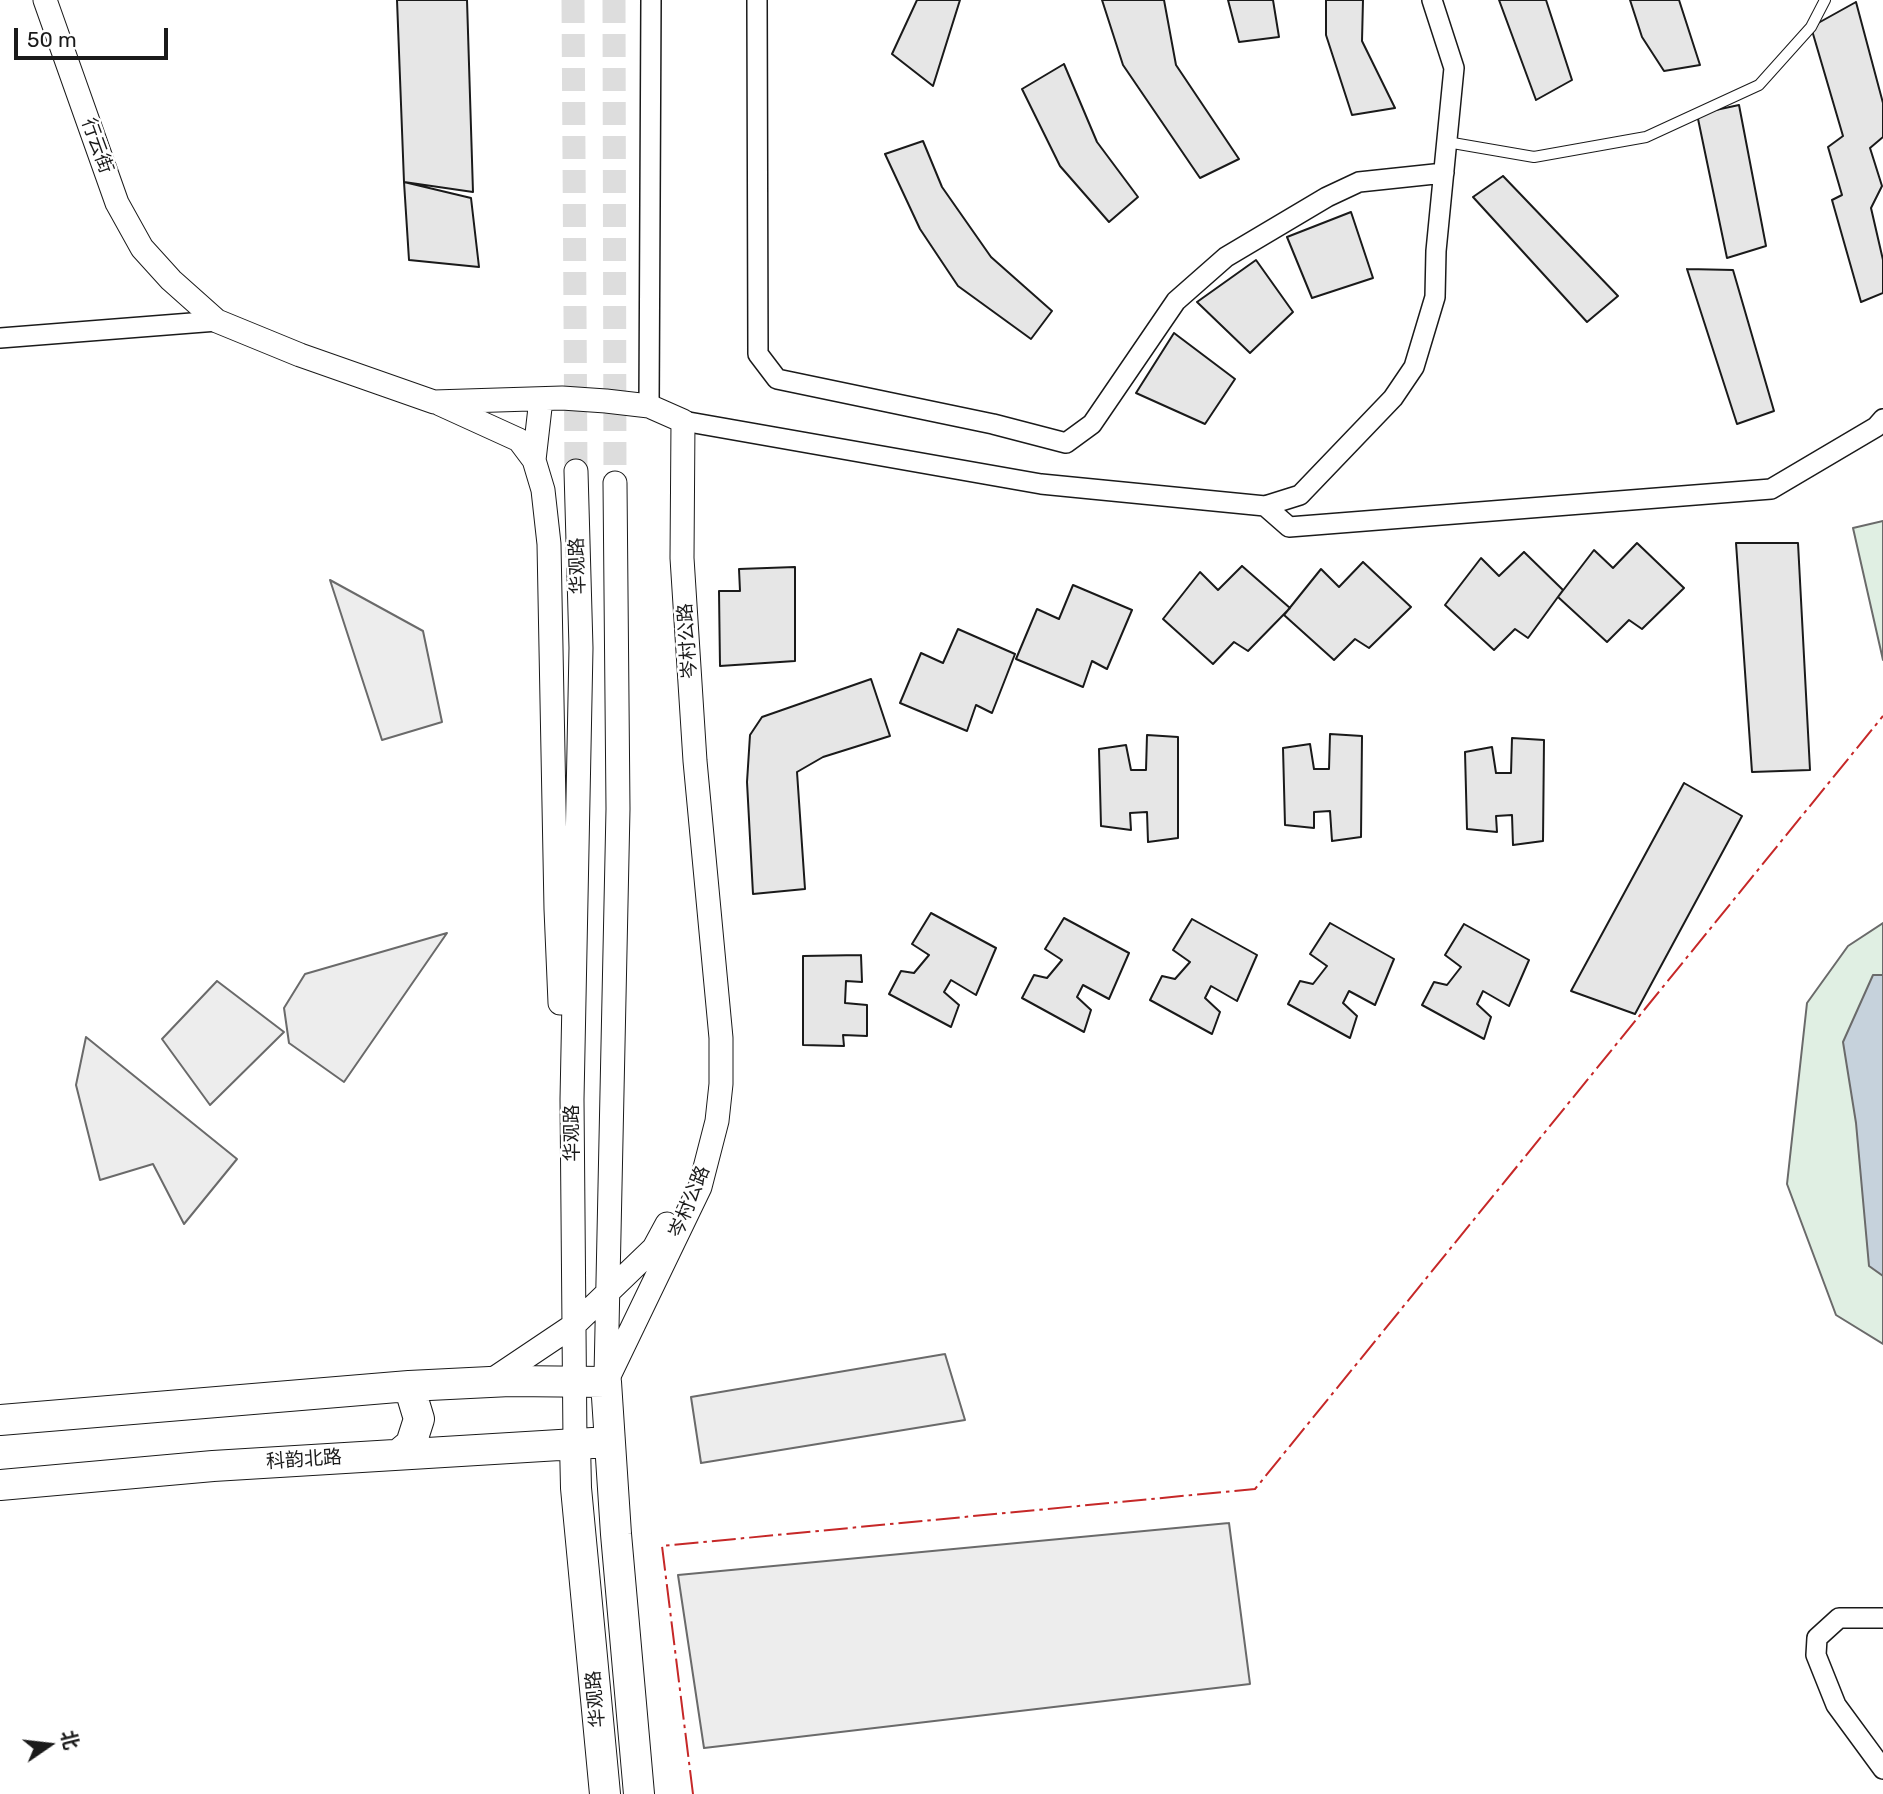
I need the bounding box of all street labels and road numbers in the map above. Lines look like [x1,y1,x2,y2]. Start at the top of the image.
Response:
street label: 行云街 [77,115,117,177]
street label: 华观路 [566,537,590,595]
street label: 岑村公路 [674,602,702,680]
street label: 华观路 [562,1105,584,1161]
street label: 岑村公路 [665,1162,715,1242]
street label: 科韵北路 [265,1446,343,1474]
street label: 华观路 [582,1670,610,1728]

